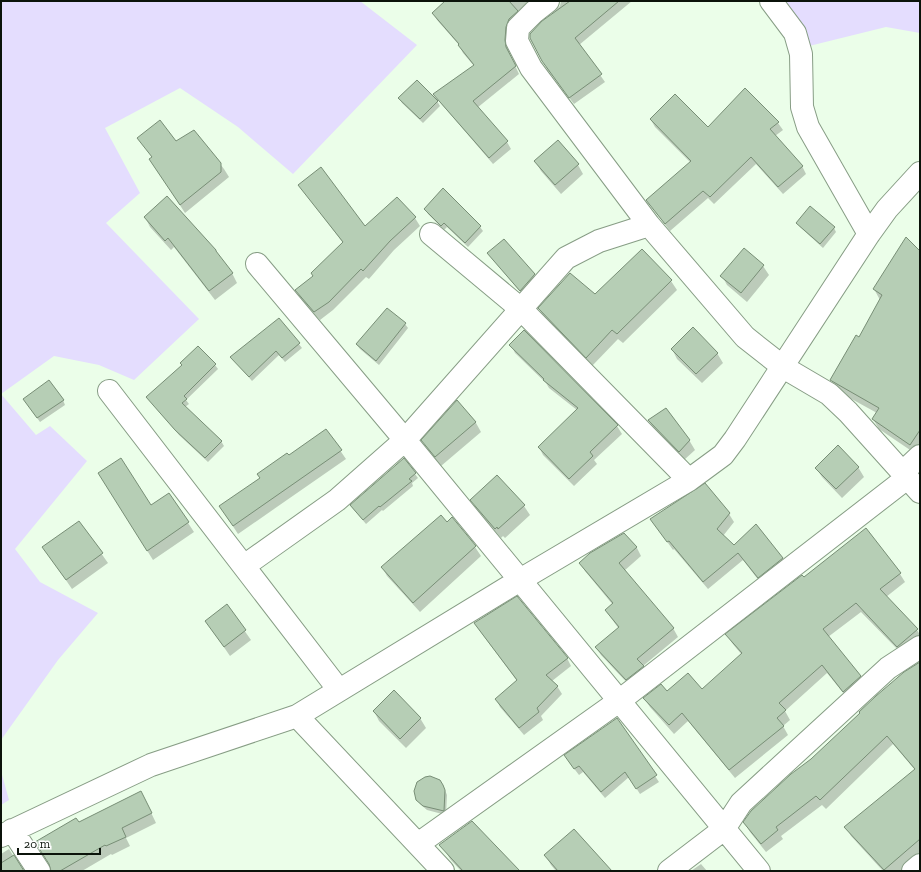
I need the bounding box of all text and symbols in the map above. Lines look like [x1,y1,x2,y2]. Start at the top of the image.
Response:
scale bar [18,830,100,856]
text: 20 m [24,837,51,851]

